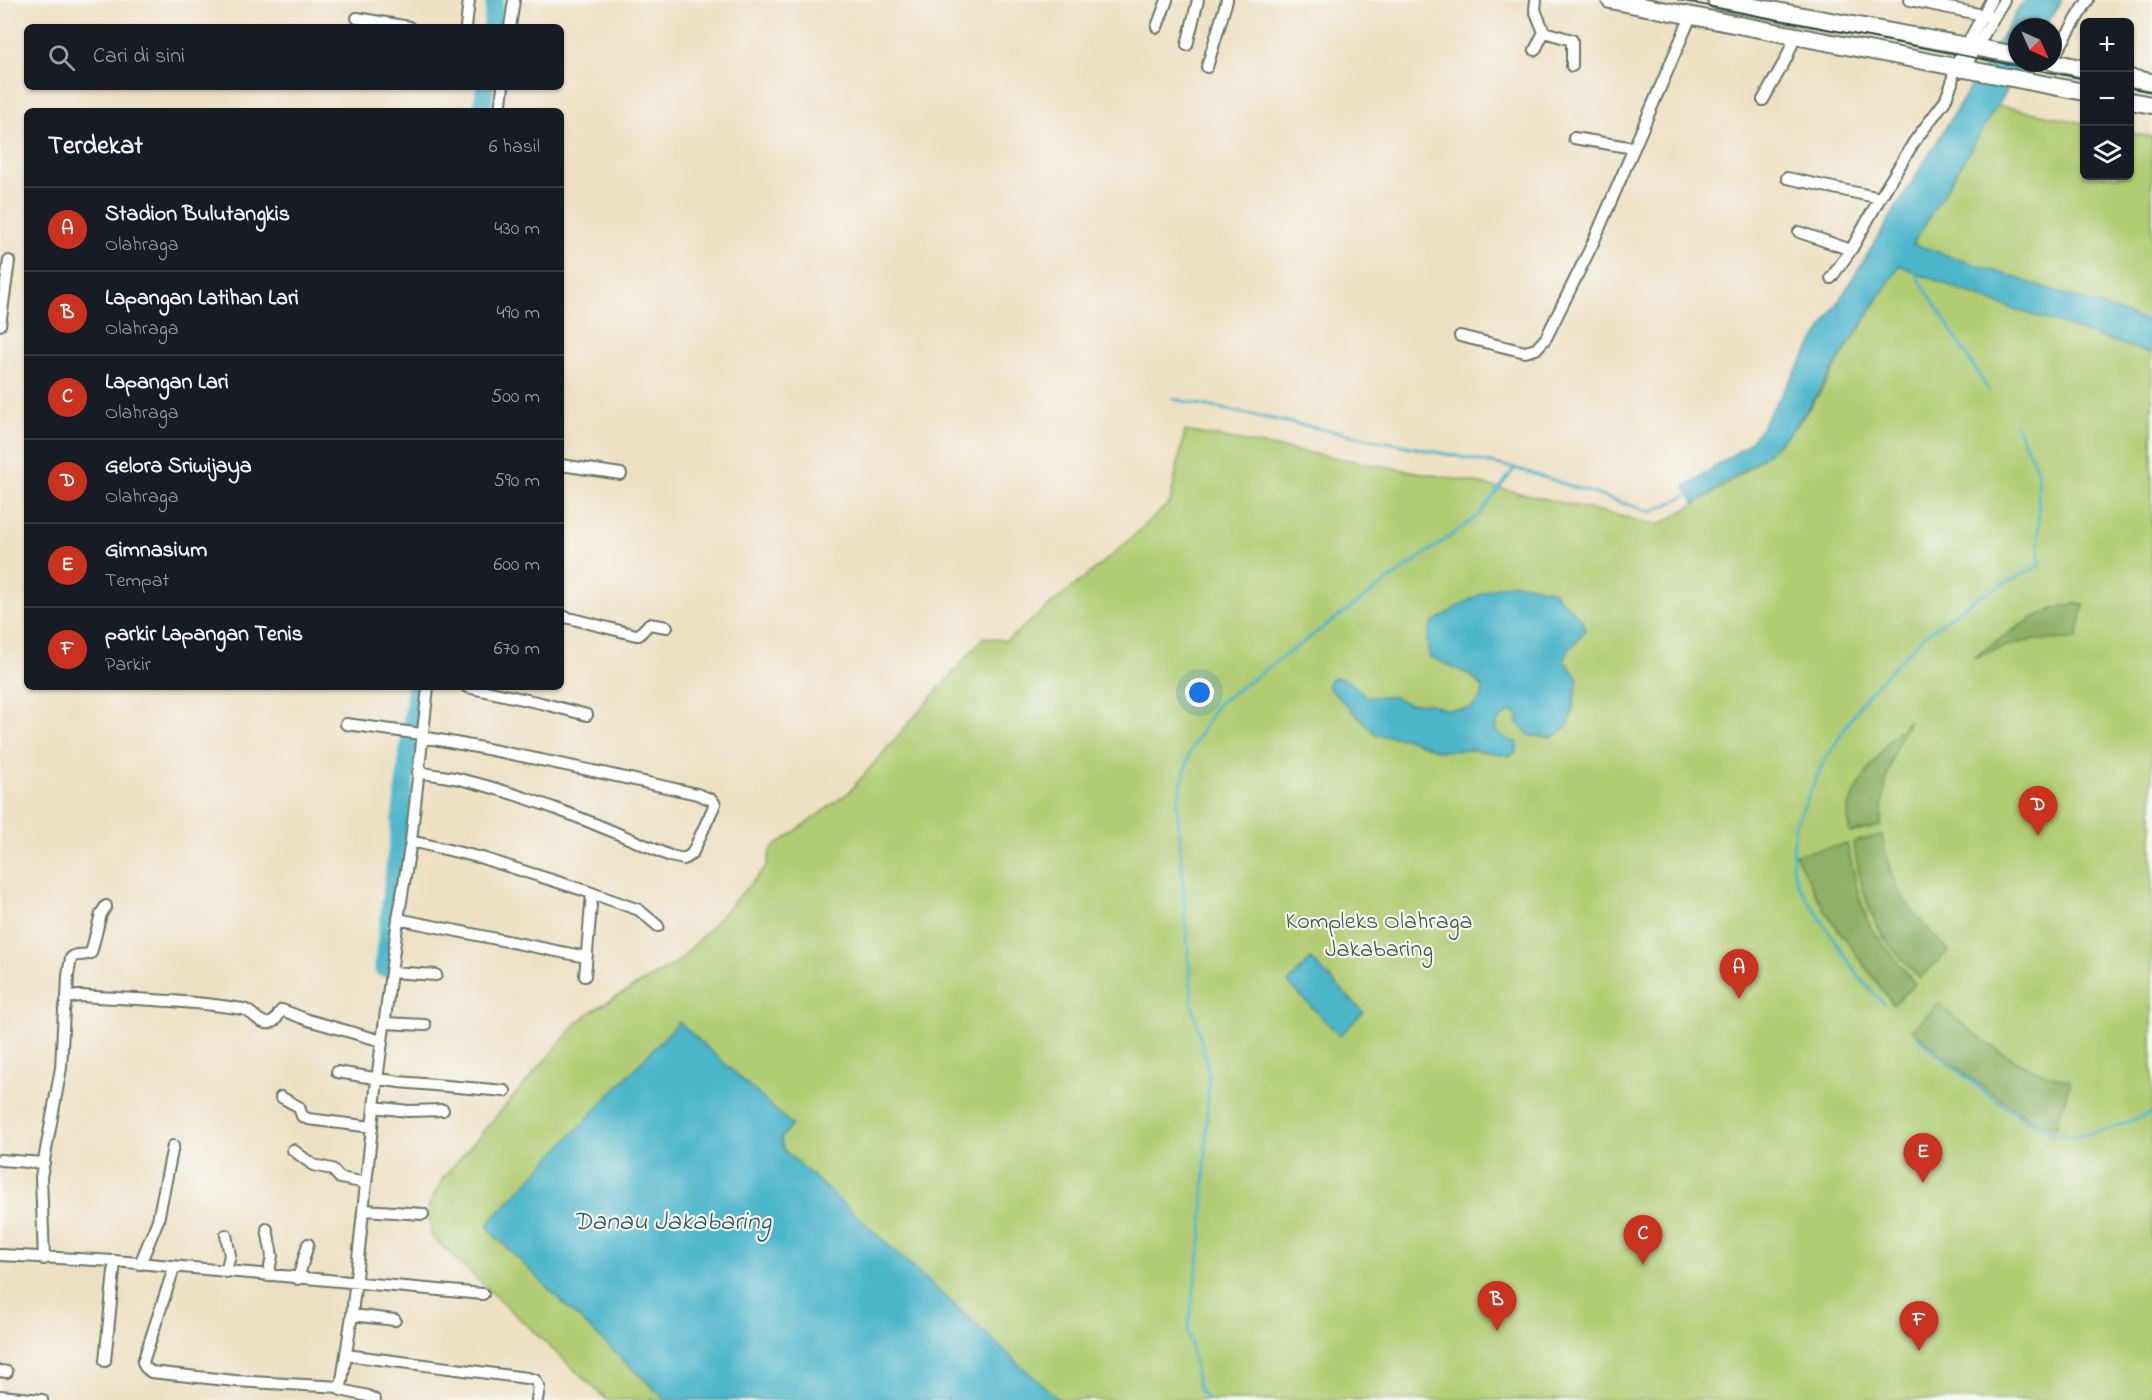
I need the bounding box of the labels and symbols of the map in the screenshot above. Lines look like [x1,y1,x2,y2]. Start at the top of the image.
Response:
north arrow [2008,18,2062,72]
your location [1185,678,1214,707]
pin: D [2018,786,2058,836]
park label: Kompleks Olahraga Jakabaring [1286,905,1472,968]
pin: A [1720,950,1758,999]
pin: E [1904,1134,1942,1183]
water label: Danau Jakabaring [573,1204,773,1242]
pin: C [1624,1216,1662,1265]
pin: B [1478,1282,1516,1331]
pin: F [1900,1302,1938,1351]

